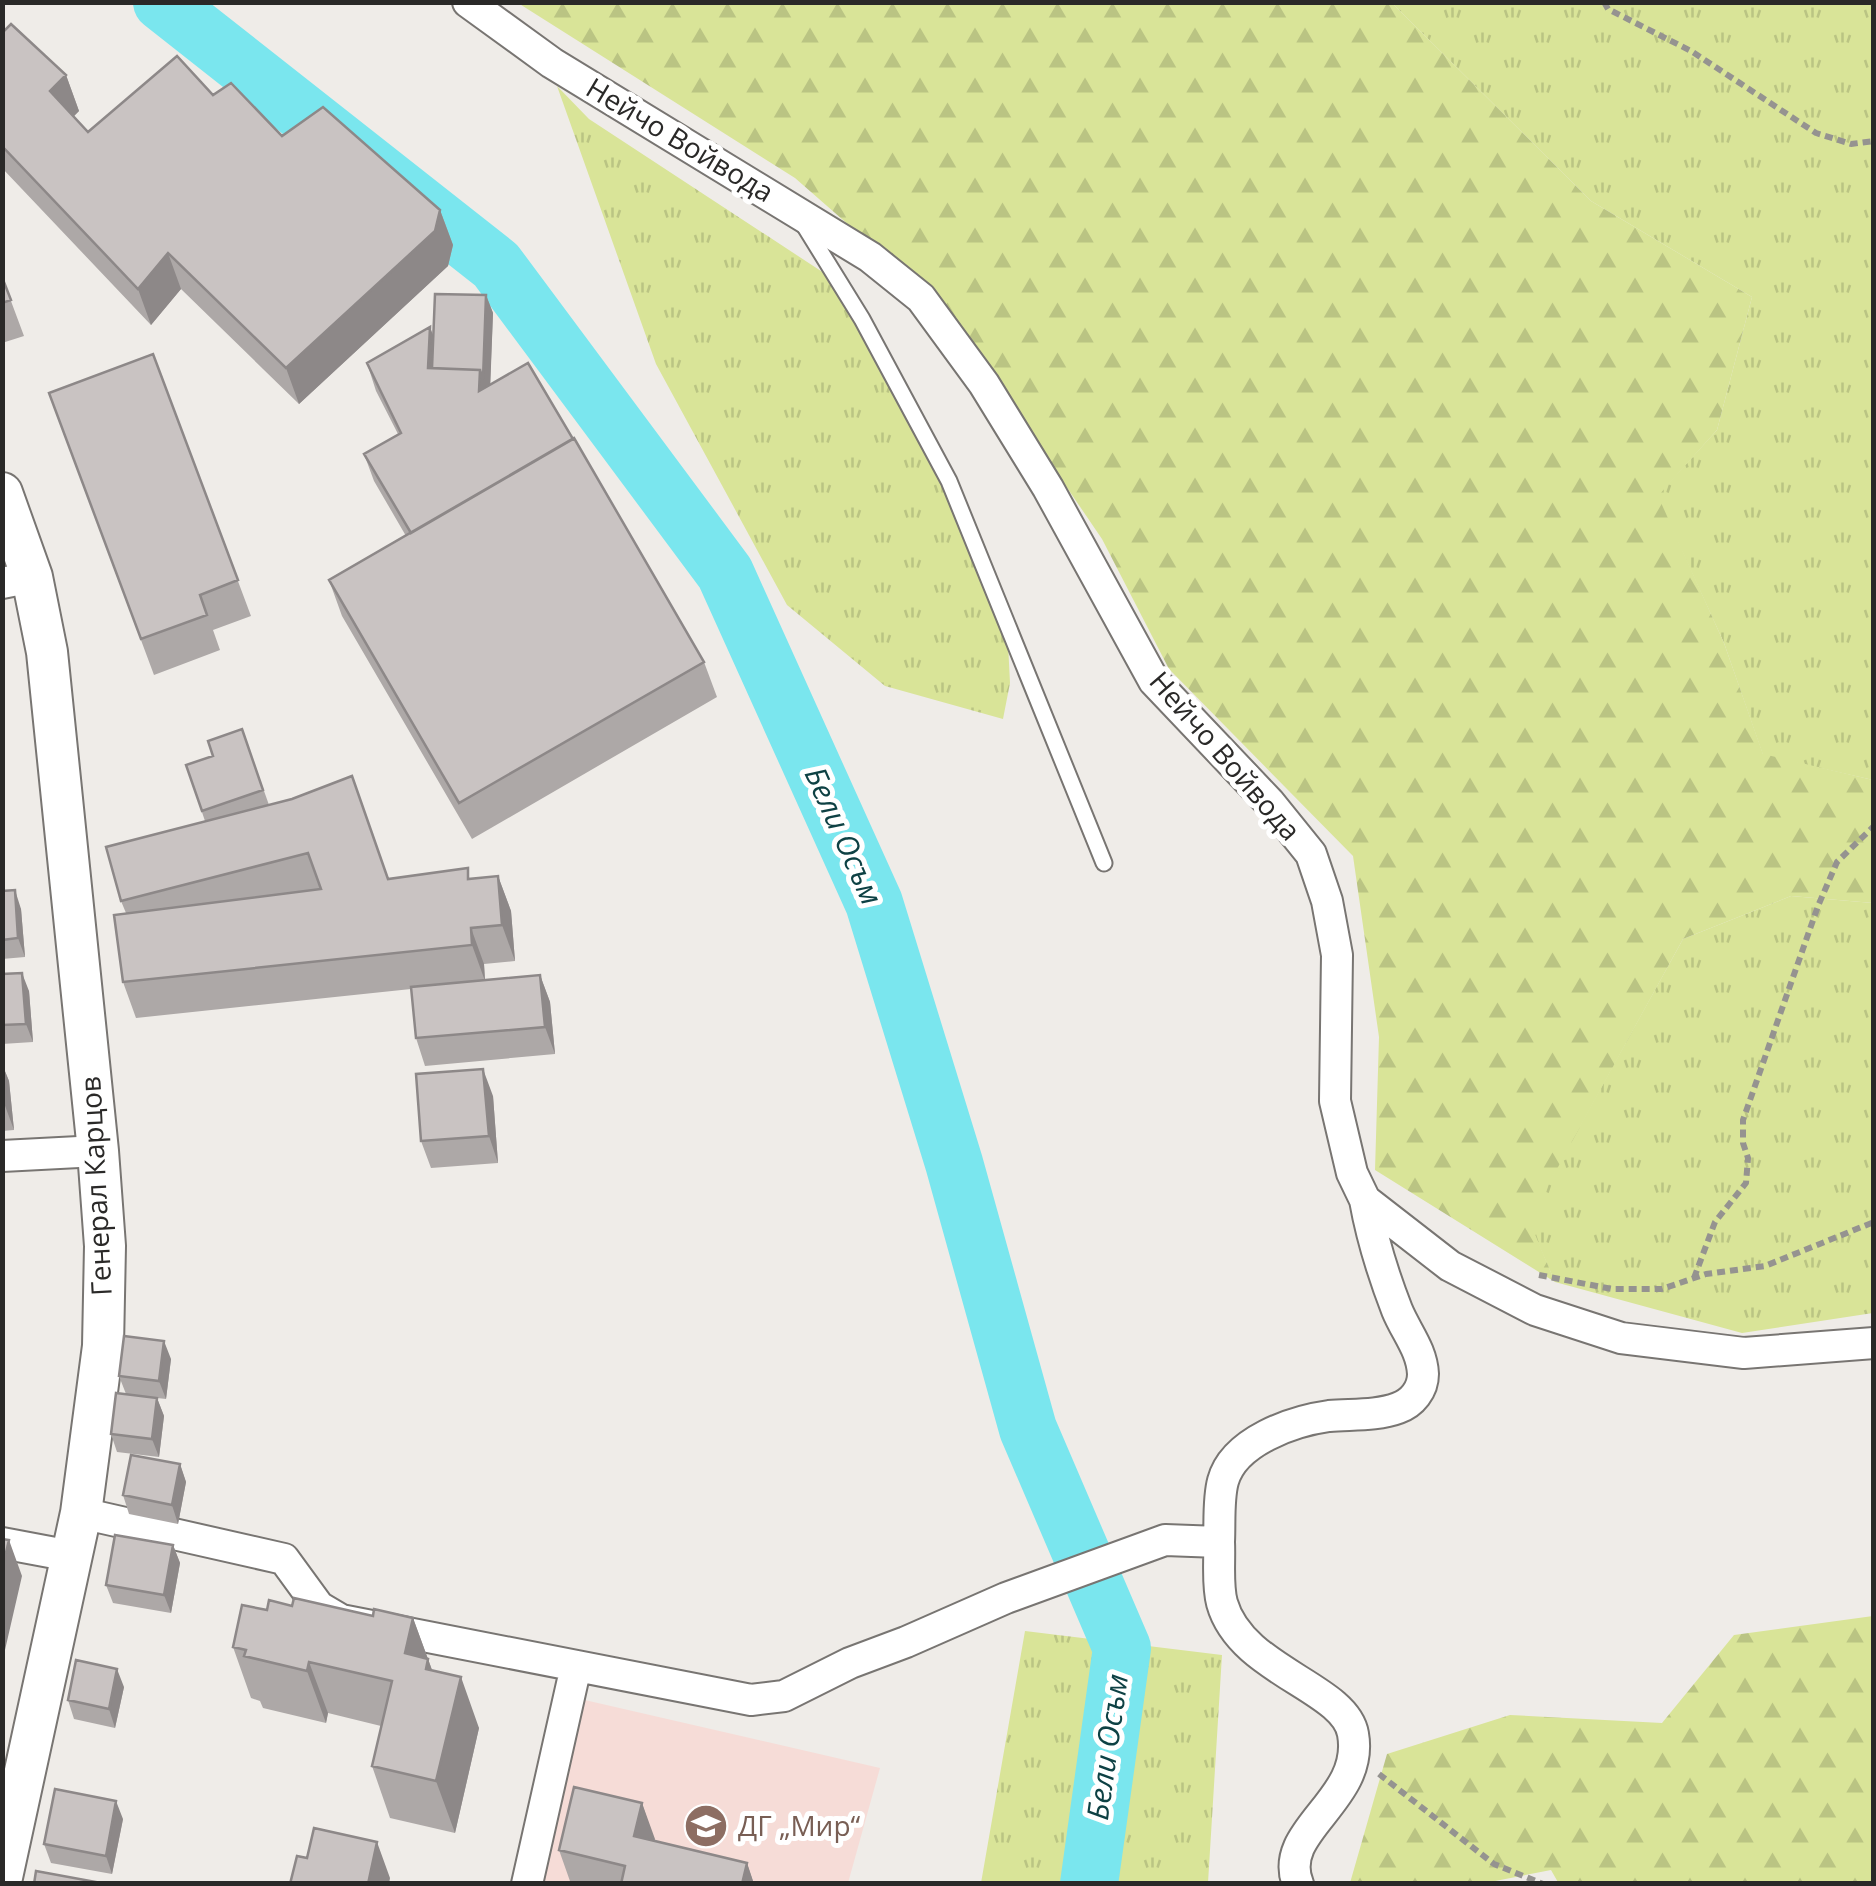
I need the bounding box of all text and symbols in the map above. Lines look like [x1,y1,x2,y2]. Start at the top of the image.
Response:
street label: Нейчо Войвода [580,68,781,210]
street label: Нейчо Войвода [1142,663,1310,848]
water label: Бели Осъм [796,760,893,911]
street label: Генерал Карцов [70,1075,120,1297]
water label: Бели Осъм [1076,1671,1137,1822]
school or university icon: ДГ „Мир“ [683,1803,729,1849]
place label: ДГ „Мир“ [738,1806,861,1844]

